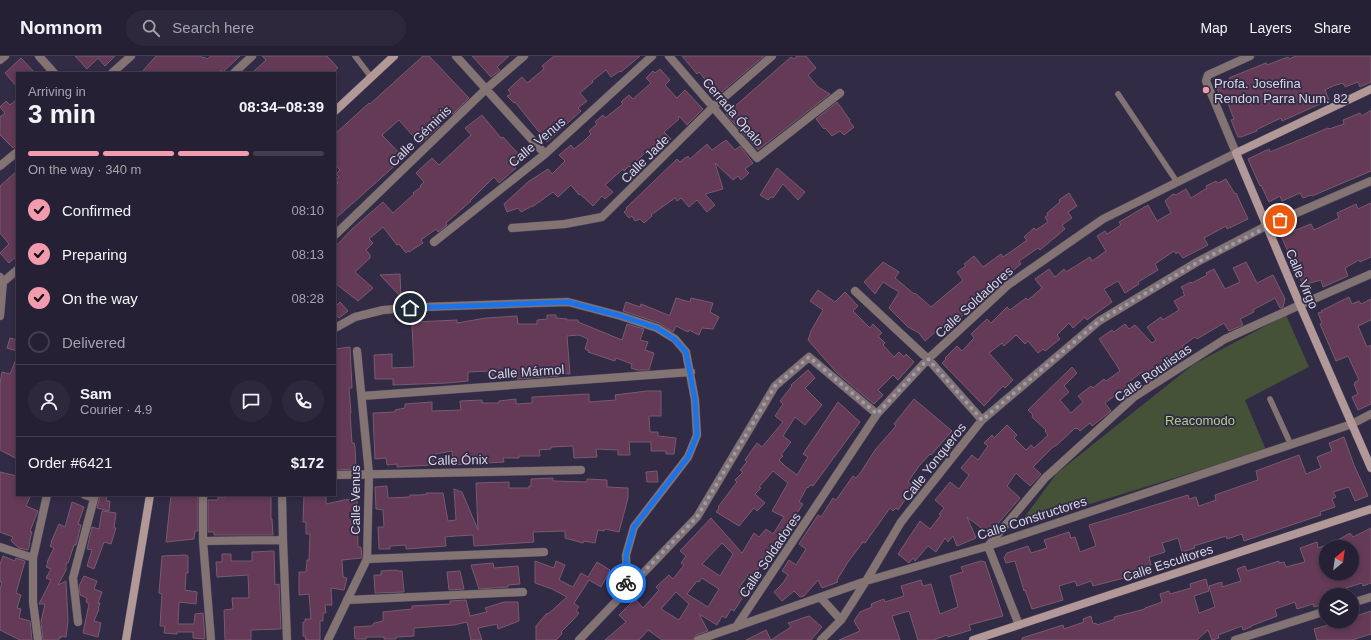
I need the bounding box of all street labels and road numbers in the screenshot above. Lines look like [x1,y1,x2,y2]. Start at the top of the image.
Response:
street label: Cerrada Ópalo [699,75,767,149]
street label: Calle Géminis [386,102,455,170]
street label: Calle Venus [506,114,569,170]
street label: Calle Jade [618,132,672,186]
street label: Calle Virgo [1283,247,1321,311]
street label: Calle Soldadores [932,263,1016,341]
street label: Calle Rotulistas [1112,341,1195,405]
street label: Calle Mármol [487,362,565,382]
street label: Calle Yonqueros [899,420,969,504]
street label: Calle Ónix [428,452,489,468]
street label: Calle Venus [348,465,363,535]
street label: Calle Constructores [975,493,1089,543]
street label: Calle Soldadores [736,509,804,600]
street label: Calle Escultores [1121,541,1215,585]

